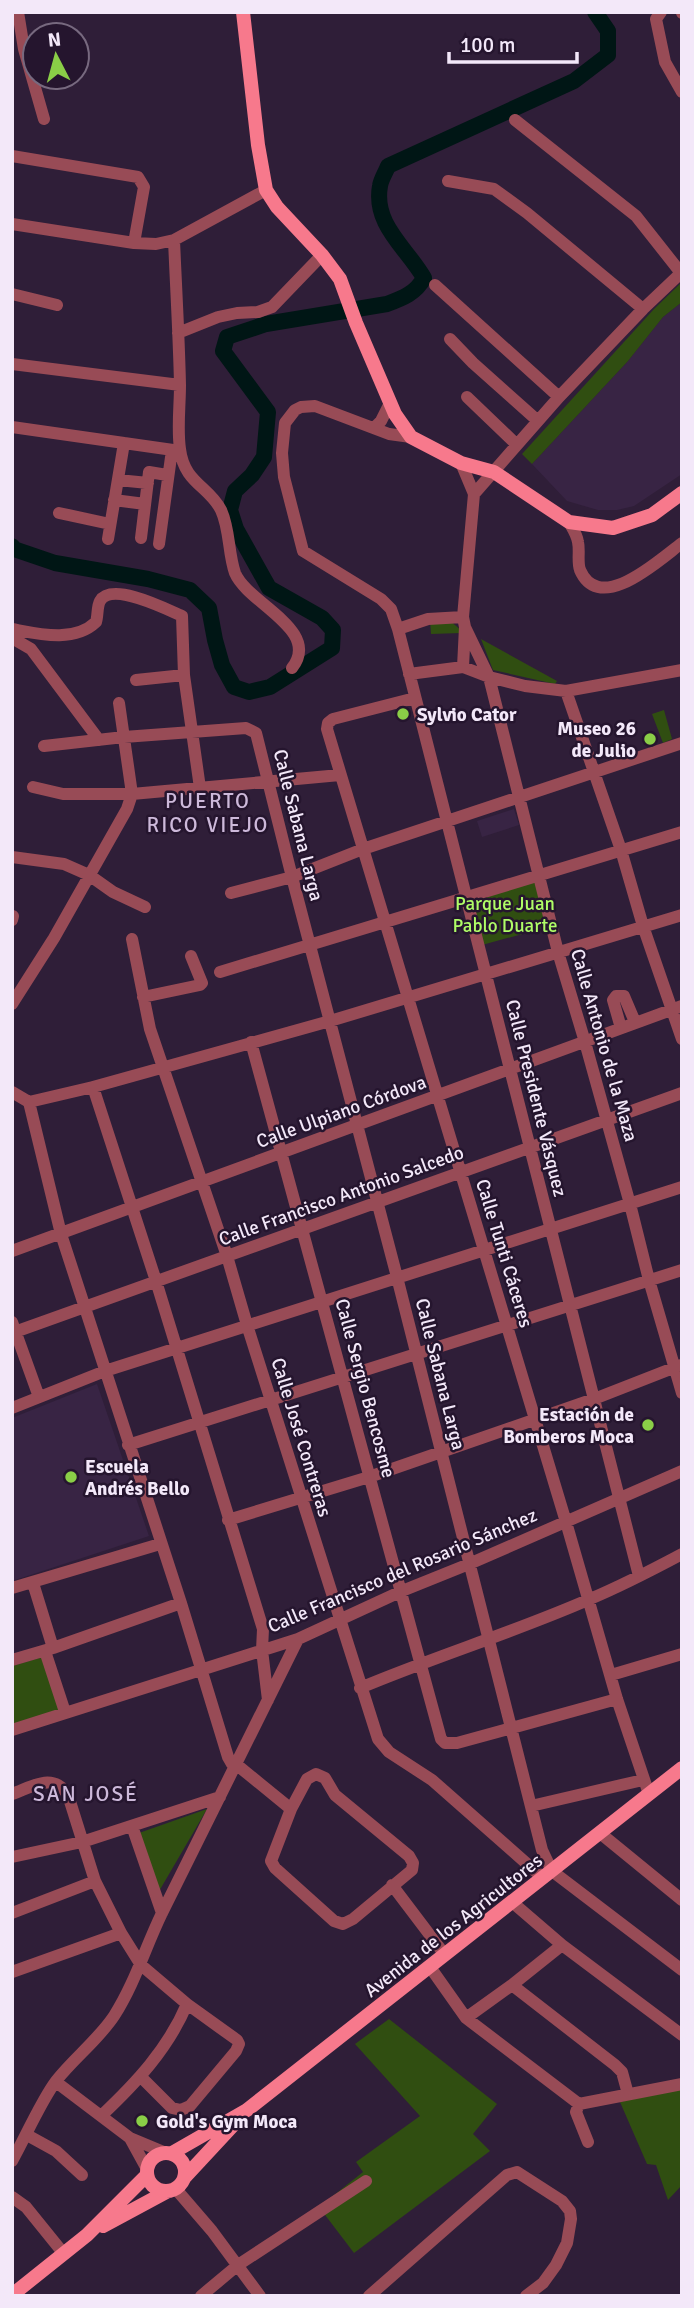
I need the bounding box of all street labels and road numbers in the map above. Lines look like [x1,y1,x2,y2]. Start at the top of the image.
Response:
street label: Calle Sabana Larga [268,747,328,903]
street label: Calle Antonio de la Maza [565,946,643,1145]
street label: Calle Presidente Vásquez [500,997,572,1199]
street label: Calle Ulpiano Córdova [253,1070,430,1154]
street label: Calle Francisco Antonio Salcedo [216,1140,467,1252]
street label: Calle Tunti Cáceres [470,1176,538,1330]
street label: Calle Sergio Bencosme [330,1296,401,1480]
street label: Calle Sabana Larga [410,1296,470,1452]
street label: Calle José Contreras [265,1355,337,1520]
street label: Calle Francisco del Rosario Sánchez [264,1503,541,1639]
street label: Avenida de los Agricultores [360,1849,548,2003]

